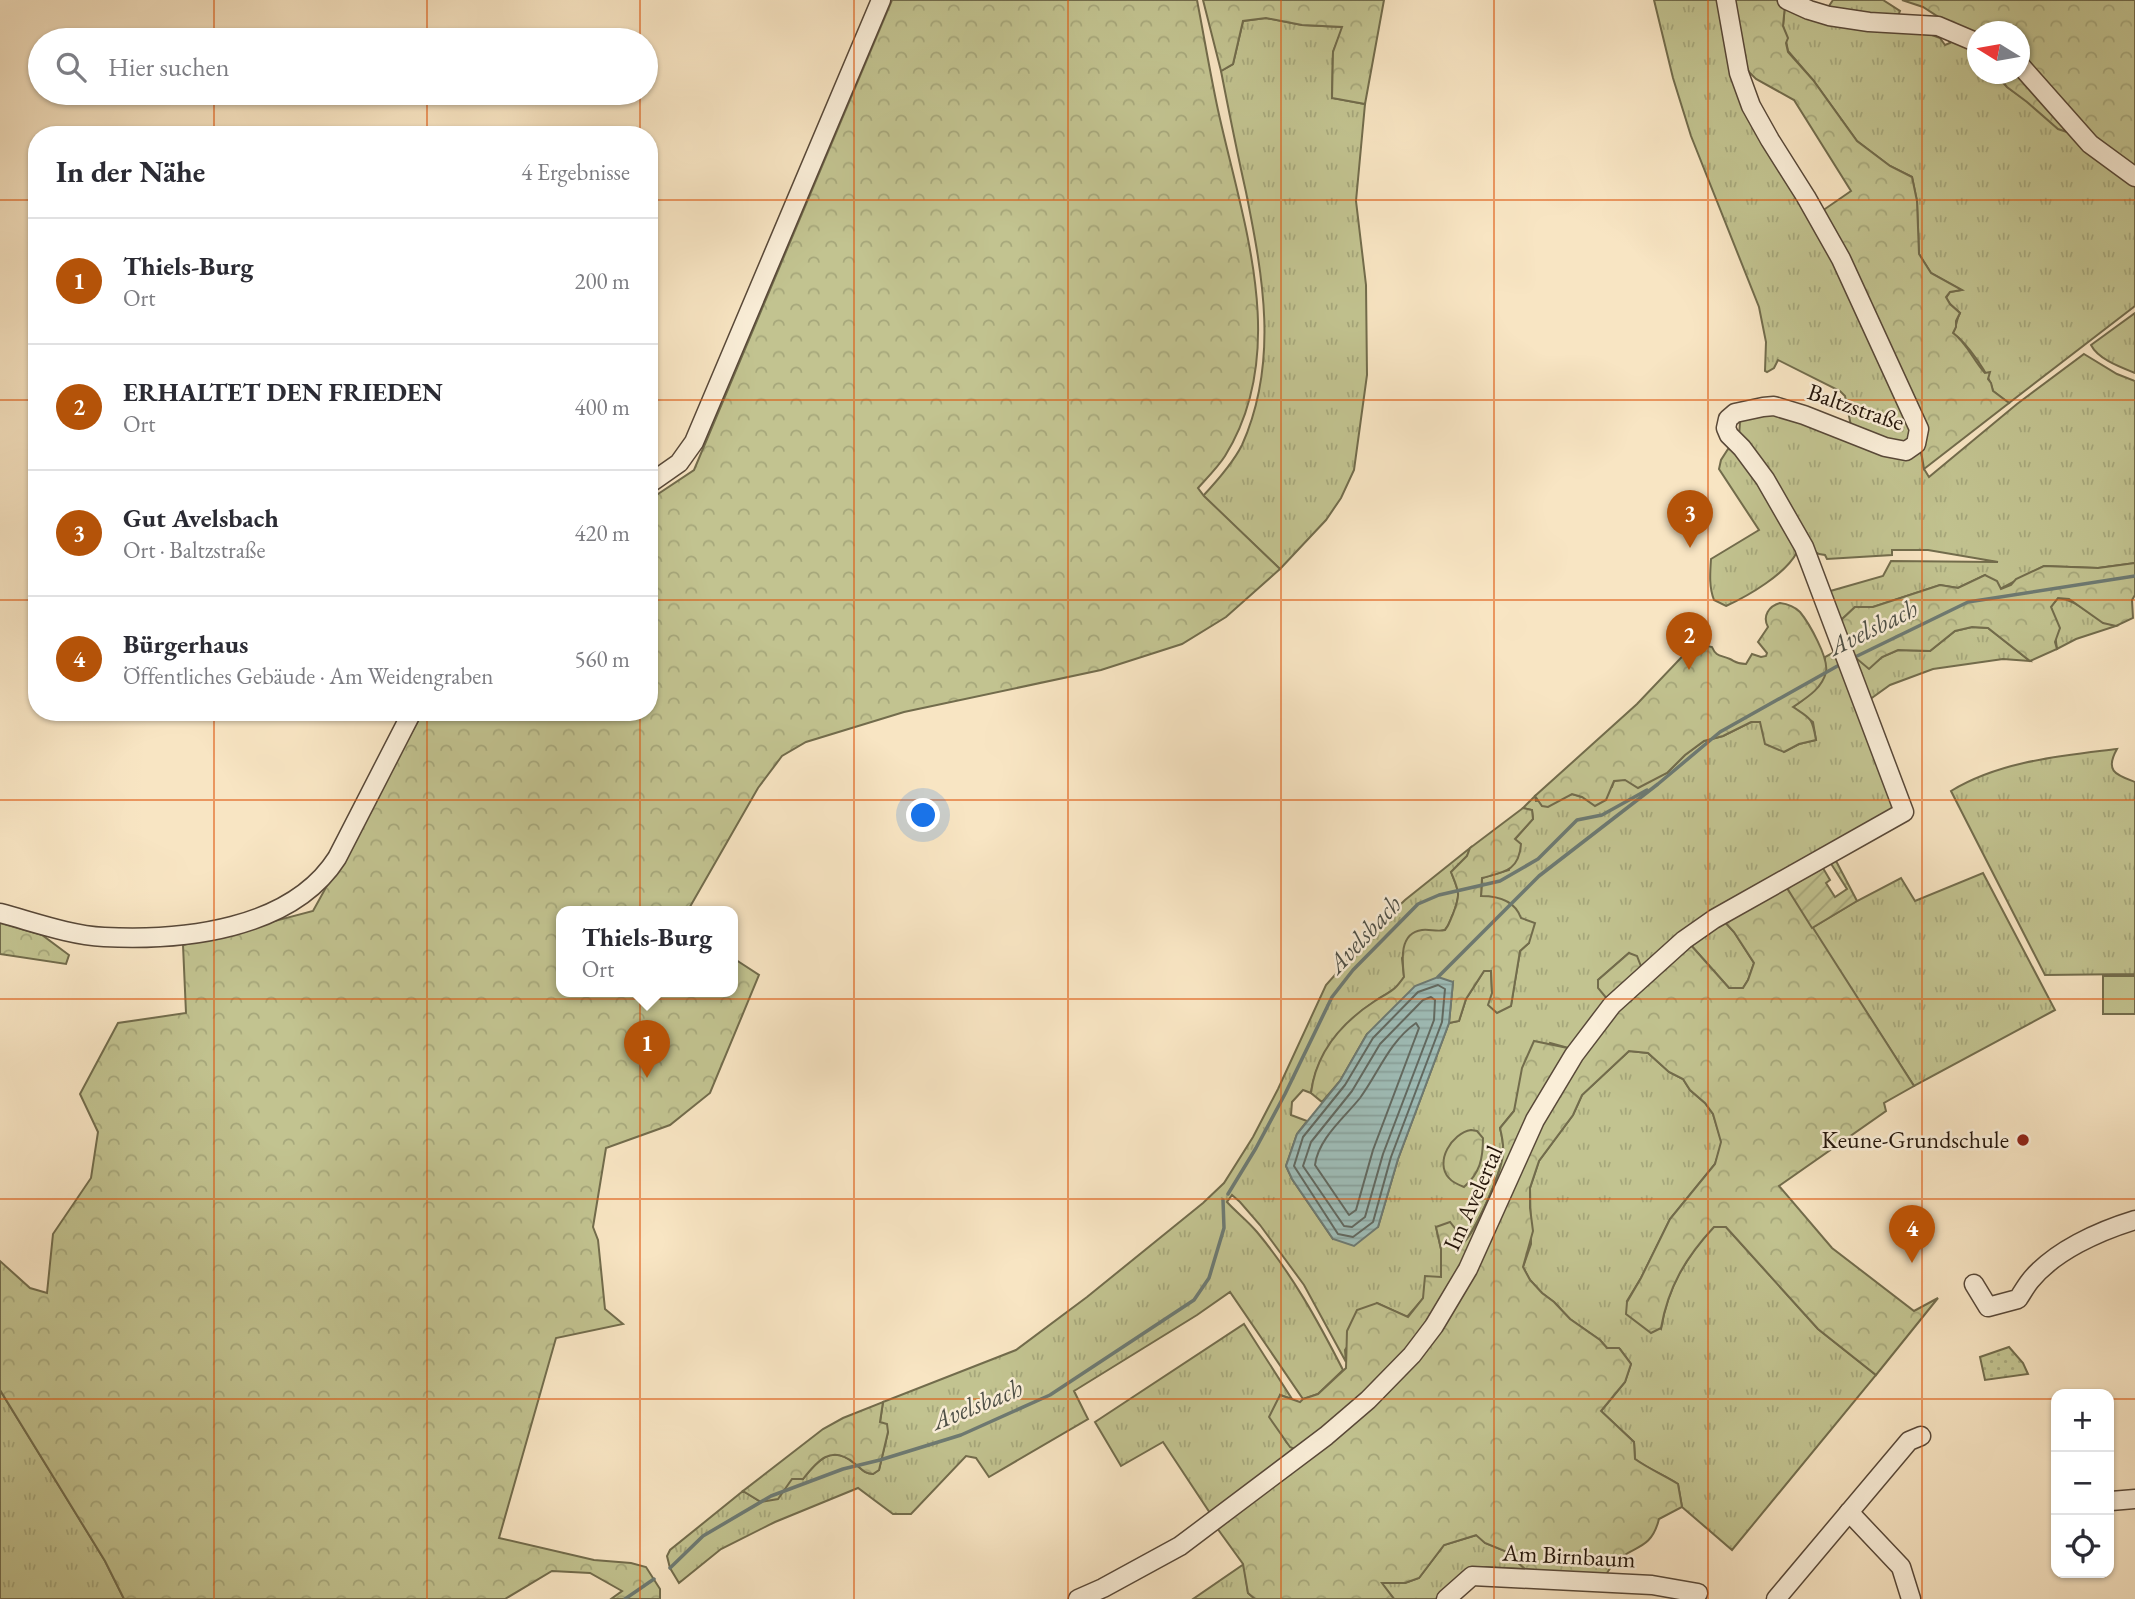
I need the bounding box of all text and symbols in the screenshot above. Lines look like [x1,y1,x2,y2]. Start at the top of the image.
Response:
north arrow [1967,21,2030,84]
search box [28,28,658,105]
icon: search [52,48,90,86]
text: Hier suchen [108,50,229,84]
text: In der Nähe [56,152,205,191]
text: 4 Ergebnisse [521,157,630,187]
text: Thiels-Burg [123,249,253,283]
text: 1 [73,266,85,296]
text: 200 m [574,266,630,296]
text: Ort [123,283,155,313]
text: ERHALTET DEN FRIEDEN [123,375,443,409]
street label: Baltzstraße [1804,376,1909,438]
text: 2 [73,392,85,422]
text: 400 m [574,392,630,422]
text: Ort [123,409,155,439]
pin: 3 [1667,490,1713,548]
text: Gut Avelsbach [123,501,279,535]
text: 3 [73,518,85,548]
text: 420 m [574,518,630,548]
text: Ort · Baltzstraße [123,535,265,565]
water label: Avelsbach [1821,591,1923,664]
pin: 2 [1666,612,1712,670]
text: Bürgerhaus [123,627,248,661]
text: 4 [73,644,85,674]
text: 560 m [574,644,630,674]
text: Öffentliches Gebäude · Am Weidengraben [123,661,493,691]
your location [906,798,940,832]
water label: Avelsbach [1318,887,1409,982]
popup [556,906,738,997]
text: Thiels-Burg [582,920,712,954]
text: Ort [582,954,614,984]
pin: 1 [624,1020,670,1078]
place label: Keune-Grundschule [1821,1124,2009,1155]
marker: Keune-Grundschule [2015,1132,2031,1148]
street label: Im Avelertal [1436,1140,1510,1255]
pin: 4 [1889,1205,1935,1263]
water label: Avelsbach [925,1370,1028,1438]
map controls [2051,1389,2114,1578]
button: + [2051,1389,2114,1452]
button: − [2051,1452,2114,1515]
button: locate [2051,1515,2114,1578]
street label: Am Birnbaum [1501,1536,1637,1574]

